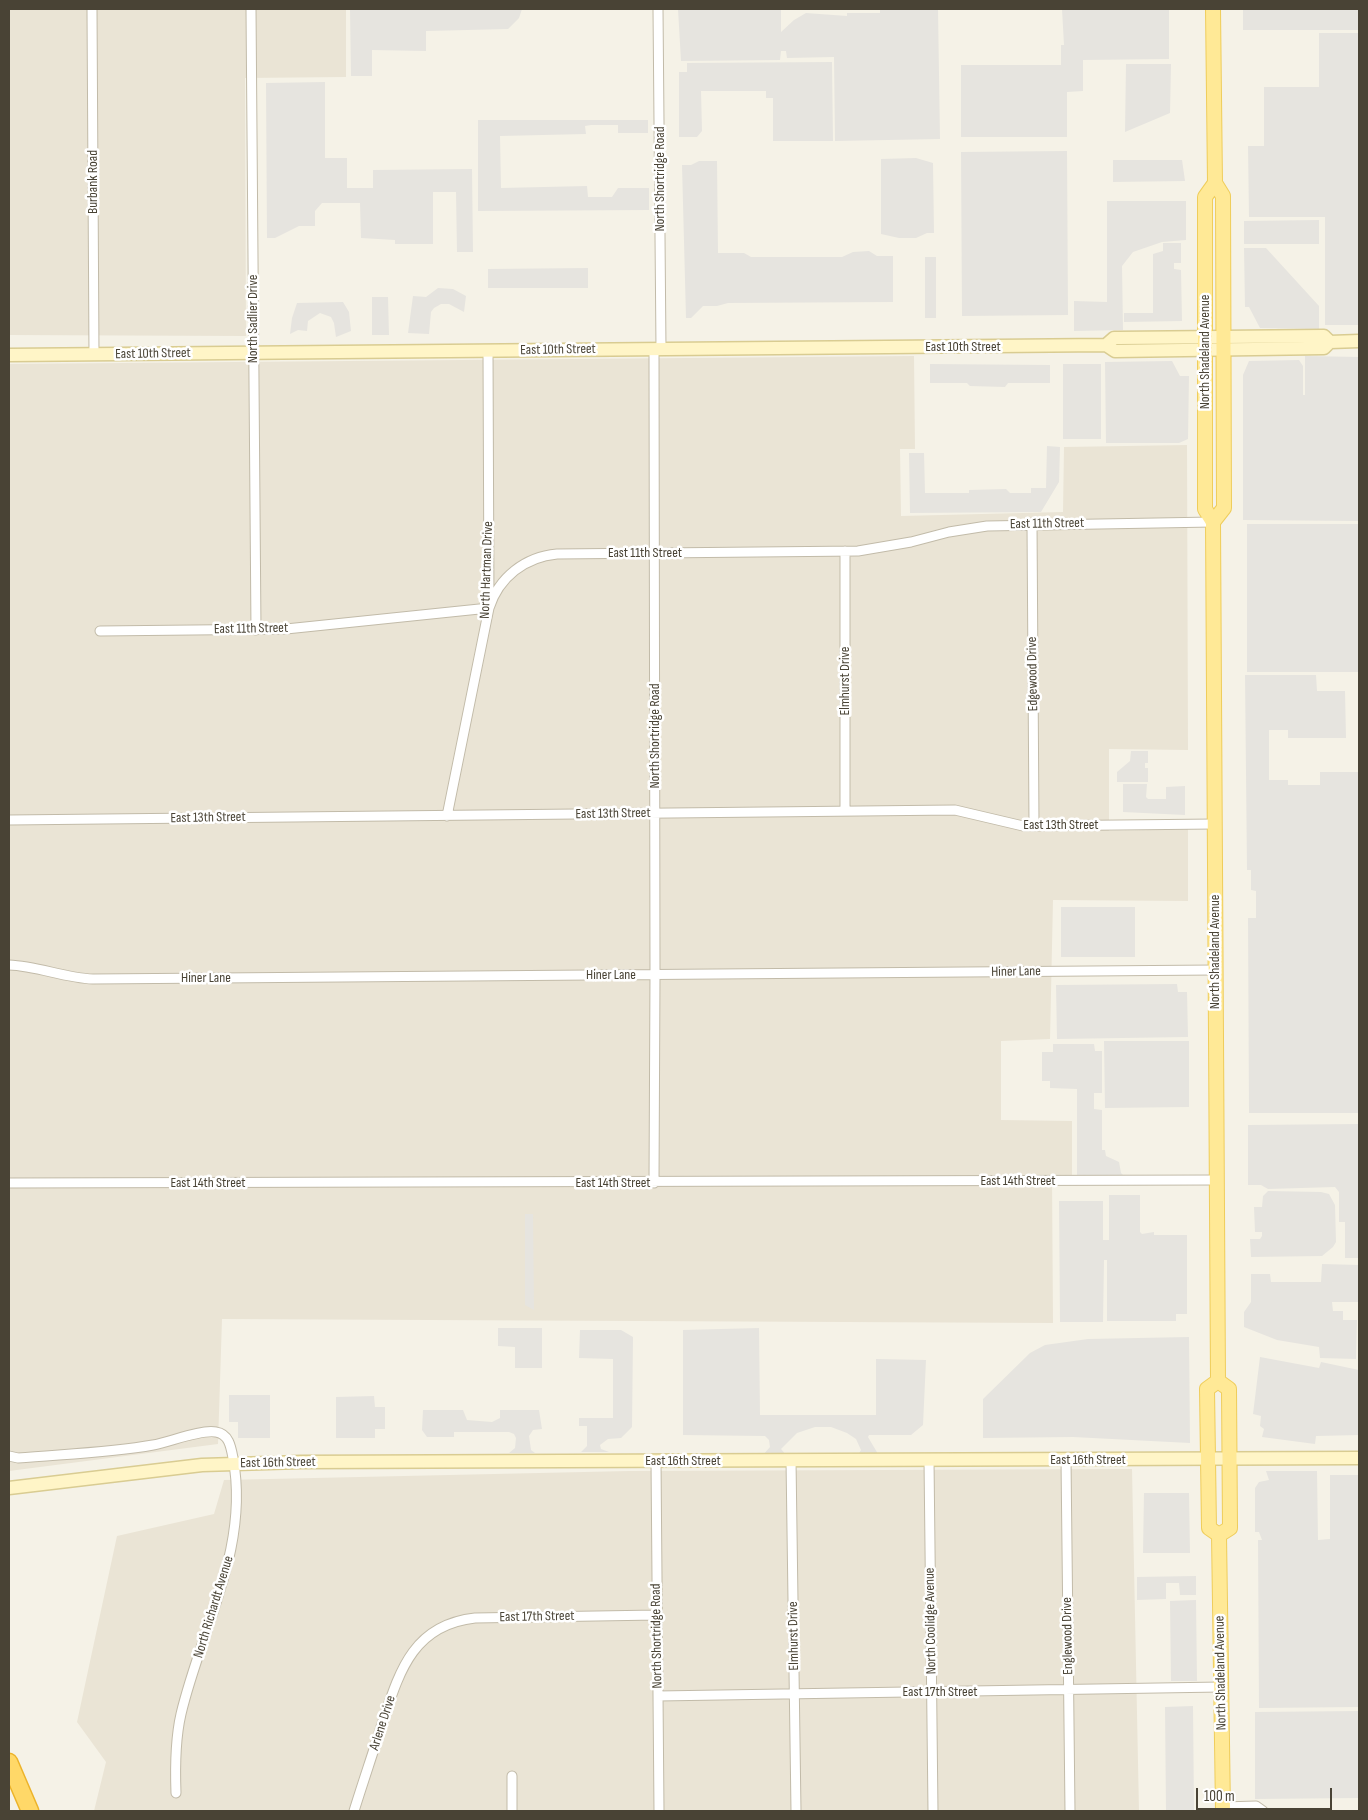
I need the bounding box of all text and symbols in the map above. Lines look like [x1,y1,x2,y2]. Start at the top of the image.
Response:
street label: North Shortridge Road [652,126,668,232]
street label: Burbank Road [85,150,101,214]
street label: North Sadlier Drive [245,275,261,363]
street label: North Shadeland Avenue [1197,295,1213,409]
street label: East 10th Street [925,339,1001,355]
street label: East 10th Street [520,341,596,359]
street label: East 10th Street [115,345,191,363]
street label: East 11th Street [1010,515,1084,533]
street label: North Hartman Drive [477,521,497,619]
street label: East 11th Street [608,545,682,561]
street label: East 11th Street [214,620,288,638]
street label: Edgewood Drive [1024,637,1042,711]
street label: Elmhurst Drive [837,647,853,715]
street label: North Shortridge Road [647,683,663,789]
street label: East 13th Street [575,805,651,823]
street label: East 13th Street [170,809,246,827]
street label: East 13th Street [1023,817,1099,833]
street label: North Shadeland Avenue [1207,895,1223,1009]
street label: Hiner Lane [991,963,1041,981]
street label: Hiner Lane [586,967,636,983]
street label: Hiner Lane [181,970,231,986]
street label: East 14th Street [980,1173,1056,1189]
street label: East 14th Street [170,1175,246,1191]
street label: East 14th Street [575,1175,651,1191]
street label: East 16th Street [1050,1452,1126,1468]
street label: East 16th Street [645,1453,721,1469]
street label: East 16th Street [240,1454,316,1472]
street label: North Richardt Avenue [190,1554,238,1660]
street label: North Coolidge Avenue [922,1567,940,1675]
street label: North Shortridge Road [648,1583,666,1689]
street label: Englewood Drive [1059,1597,1077,1675]
street label: Elmhurst Drive [785,1601,803,1671]
street label: East 17th Street [499,1608,575,1626]
street label: North Shadeland Avenue [1212,1615,1230,1731]
street label: East 17th Street [902,1684,978,1700]
street label: Arlene Drive [366,1693,400,1753]
scale bar [1198,1778,1334,1810]
text: 100 m [1204,1787,1235,1806]

